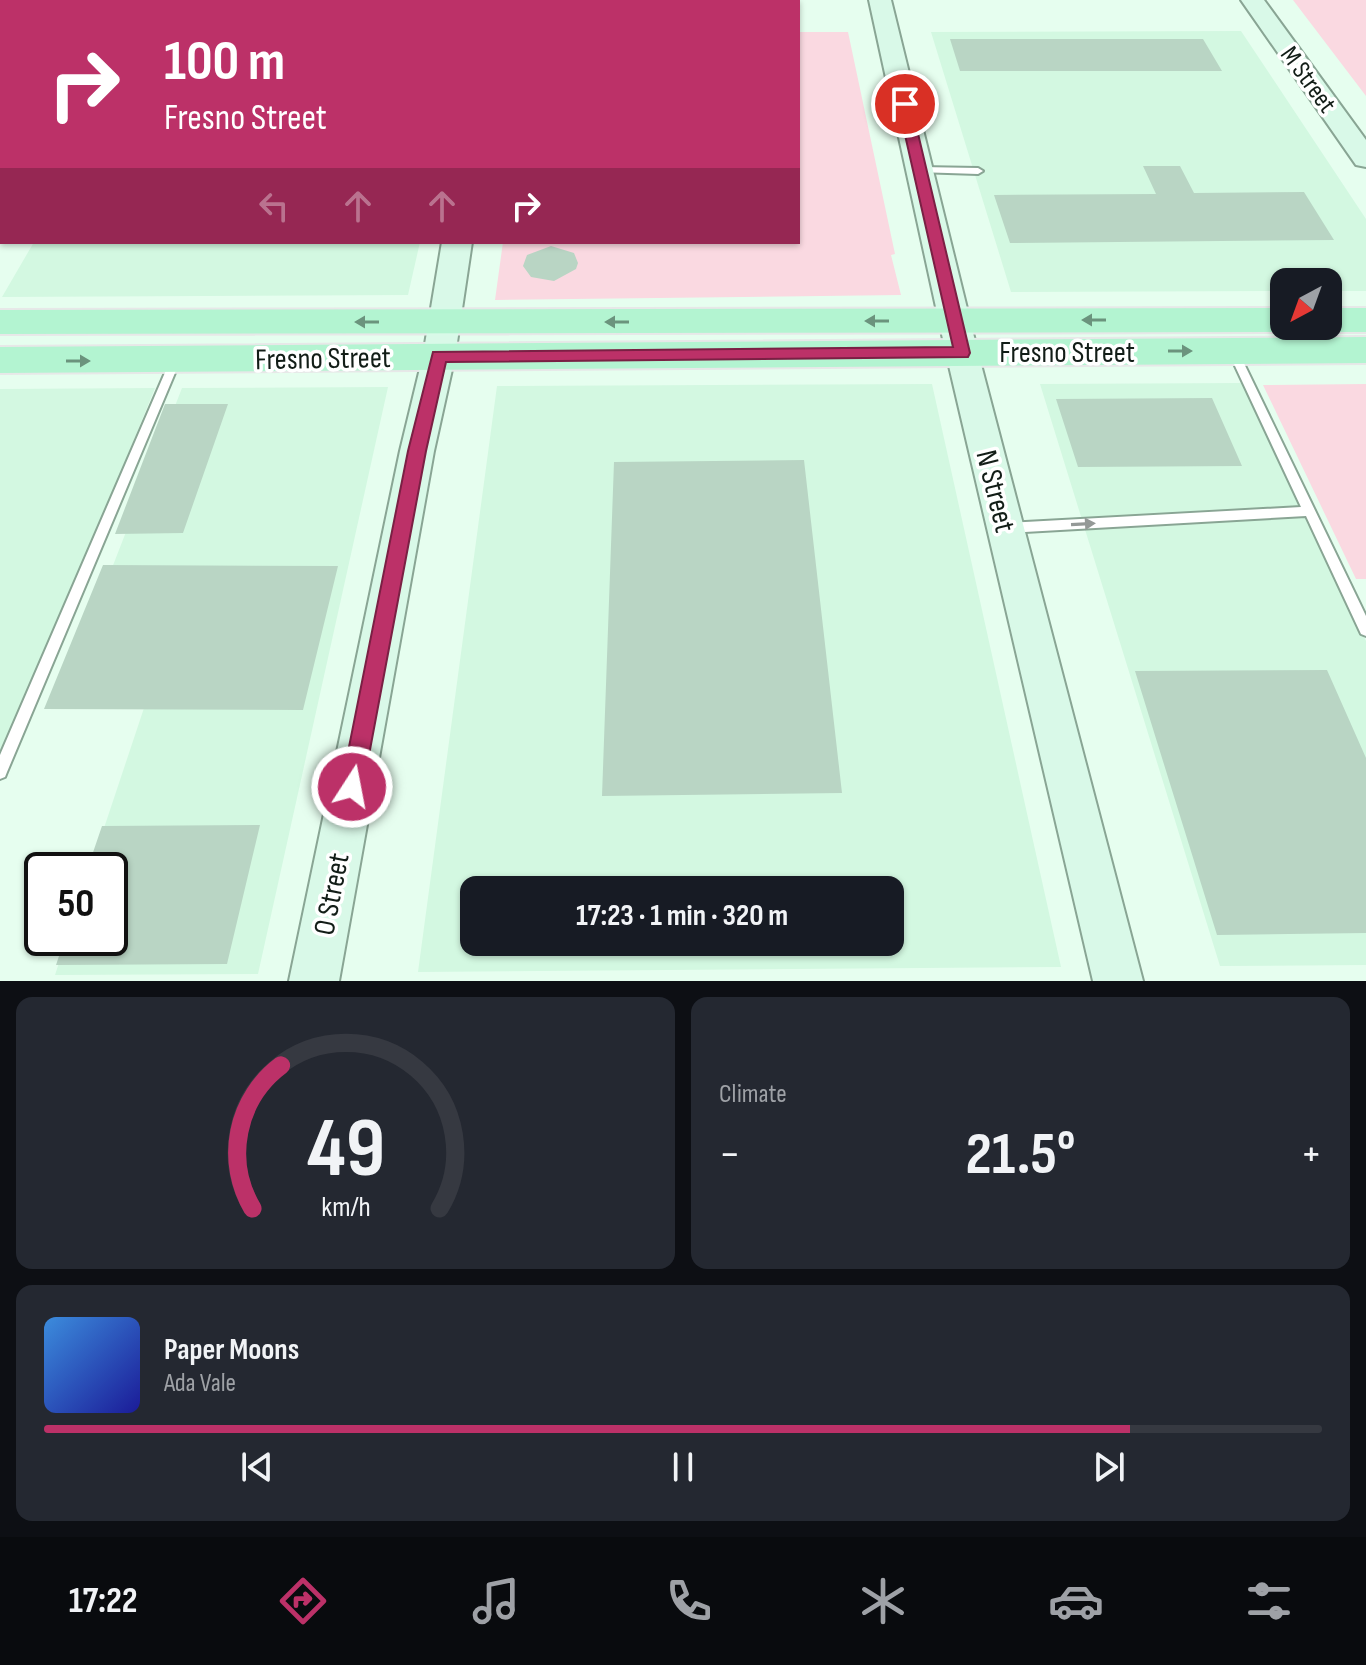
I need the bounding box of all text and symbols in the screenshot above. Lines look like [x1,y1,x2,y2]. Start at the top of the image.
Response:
text: 100 m [164,29,285,96]
icon: right [32,32,136,136]
street label: M Street [1273,41,1342,119]
pin [871,70,939,138]
icon: arrive [883,82,927,126]
text: Fresno Street [164,97,327,140]
icon: left [252,184,296,228]
icon: ahead [336,184,380,228]
icon: ahead [420,184,464,228]
icon: right [504,184,548,228]
north arrow [1270,268,1342,340]
map controls [1270,268,1342,340]
one-way arrow [1081,314,1106,326]
one-way arrow [864,315,889,327]
one-way arrow [354,316,379,328]
one-way arrow [604,316,629,328]
street label: Fresno Street [999,335,1135,371]
street label: Fresno Street [255,340,391,378]
one-way arrow [1168,345,1193,357]
one-way arrow [66,355,91,367]
street label: N Street [967,446,1023,536]
one-way arrow [1071,517,1096,530]
position arrow [310,745,394,829]
street label: O Street [306,850,358,938]
speed limit sign: 50 [24,852,128,956]
text: 17:23 · 1 min · 320 m [576,898,788,934]
text: Climate [719,1079,787,1110]
text: 49 [306,1100,385,1200]
text: 21.5° [965,1119,1076,1191]
text: − [719,1128,741,1181]
text: + [1300,1128,1322,1181]
text: km/h [321,1190,370,1225]
text: Paper Moons [164,1332,299,1368]
text: Ada Vale [164,1368,236,1399]
icon: previous [235,1445,279,1489]
icon: pause [661,1445,705,1489]
icon: next [1087,1445,1131,1489]
icon: directions [275,1573,331,1629]
icon: music [468,1573,524,1629]
icon: phone [661,1573,717,1629]
icon: climate [855,1573,911,1629]
icon: car [1048,1573,1104,1629]
icon: filters [1241,1573,1297,1629]
text: 17:22 [69,1580,138,1623]

